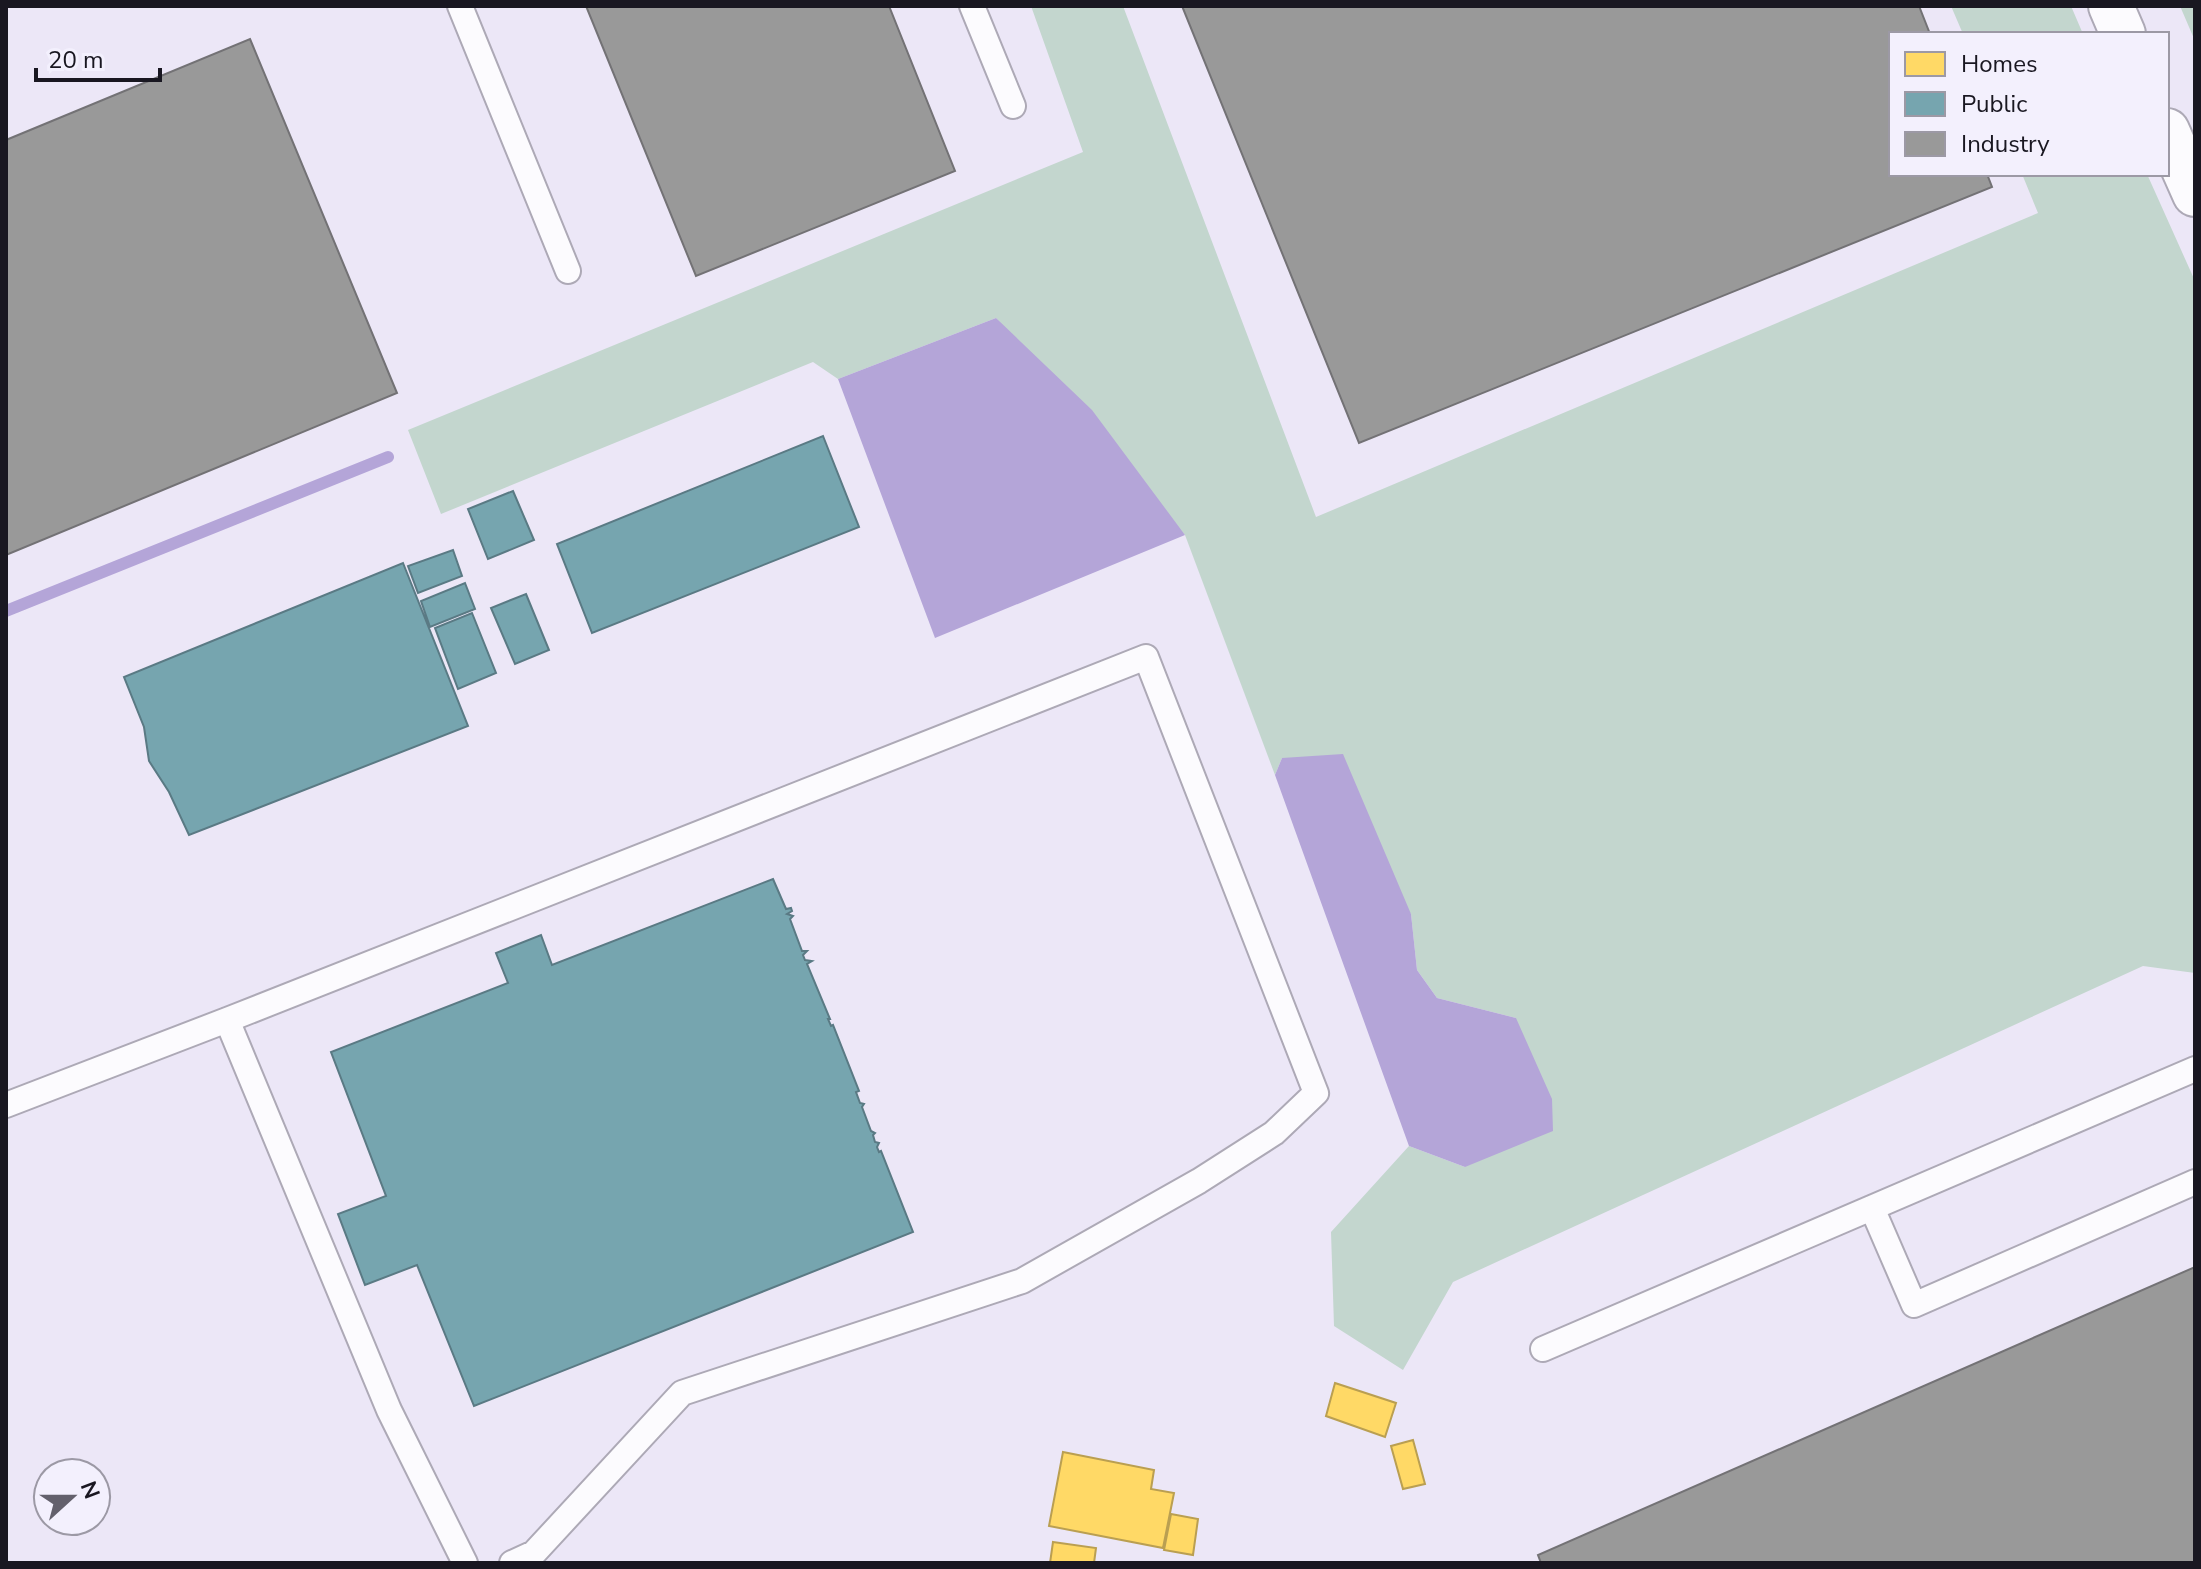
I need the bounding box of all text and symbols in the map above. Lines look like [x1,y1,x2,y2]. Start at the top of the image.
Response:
scale bar [36,32,160,82]
legend [1889,32,2169,176]
text: 20 m [48,44,104,76]
text: Homes [1961,48,2037,80]
text: Public [1961,88,2027,120]
text: Industry [1961,128,2050,160]
north arrow [32,1457,112,1537]
text: N [73,1477,107,1503]

